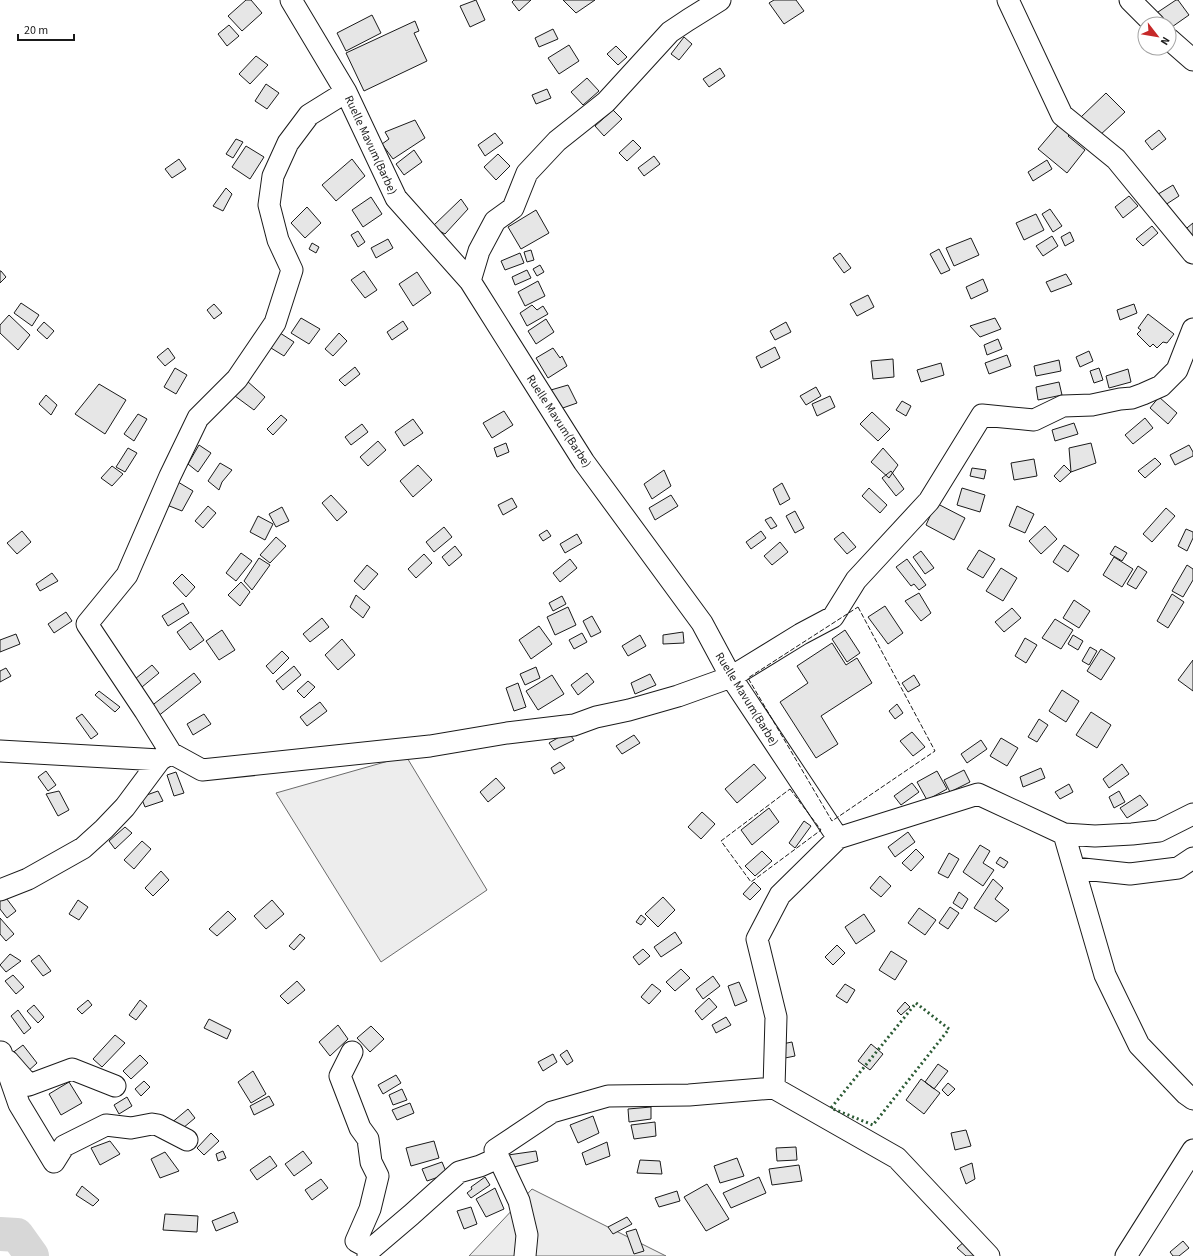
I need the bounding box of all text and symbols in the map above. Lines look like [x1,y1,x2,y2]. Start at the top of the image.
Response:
scale bar [18,16,74,42]
north arrow [1137,16,1177,56]
text: 20 m [24,22,48,39]
text: N [1157,34,1173,48]
street label: Ruelle Mavum(Barbe) [340,93,401,198]
street label: Ruelle Mavum(Barbe) [522,371,595,471]
street label: Ruelle Mavum(Barbe) [711,649,782,749]

